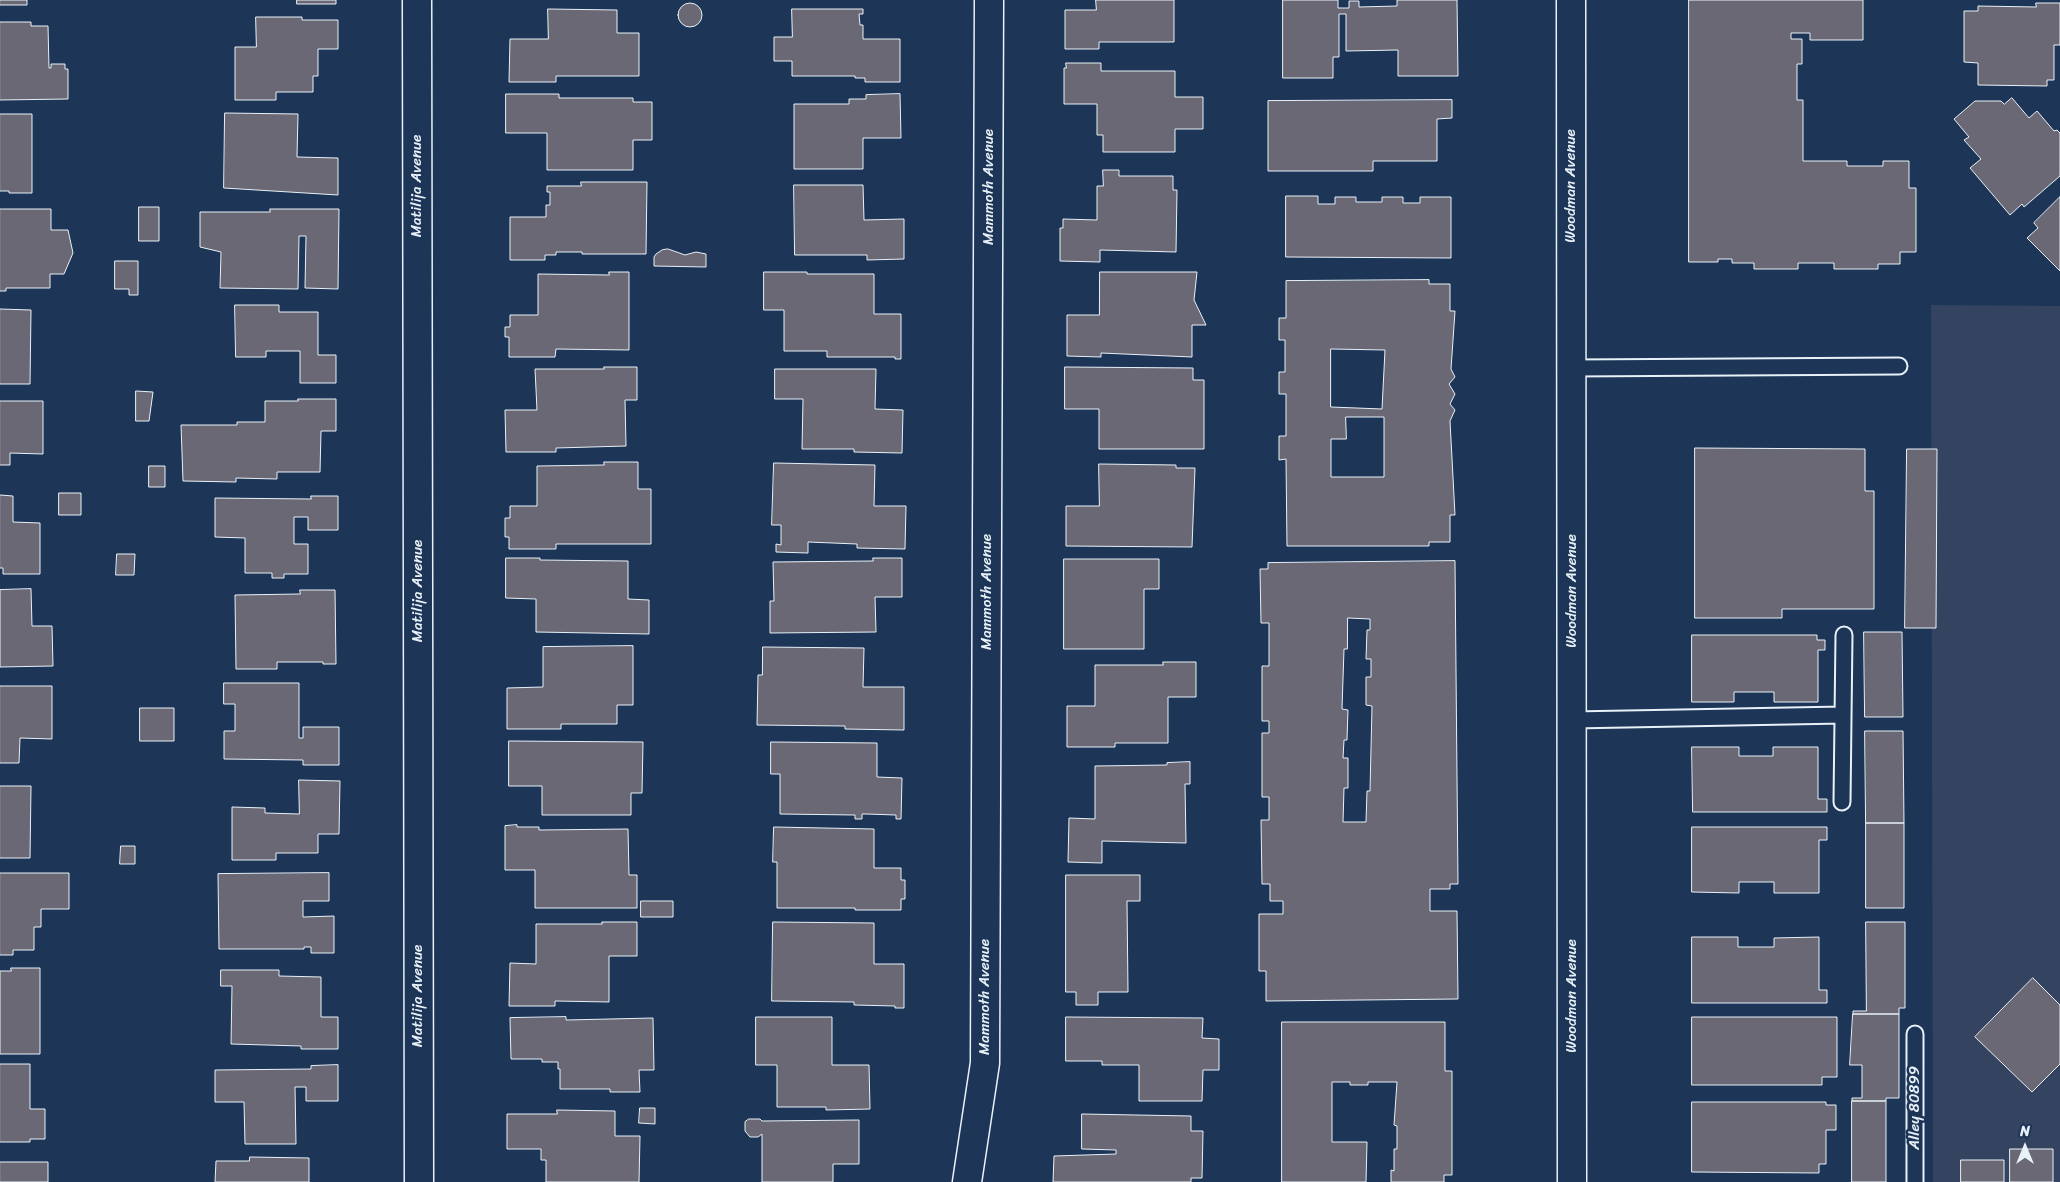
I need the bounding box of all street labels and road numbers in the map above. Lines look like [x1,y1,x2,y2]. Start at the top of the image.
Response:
street label: Mammoth Avenue [980,129,998,245]
street label: Woodman Avenue [1562,129,1580,243]
street label: Matilija Avenue [408,135,426,237]
street label: Mammoth Avenue [978,534,996,650]
street label: Woodman Avenue [1563,534,1581,648]
street label: Matilija Avenue [409,540,427,642]
street label: Mammoth Avenue [976,939,994,1055]
street label: Woodman Avenue [1563,939,1581,1053]
street label: Matilija Avenue [409,945,427,1047]
street label: Alley 80899 [1906,1066,1924,1150]

